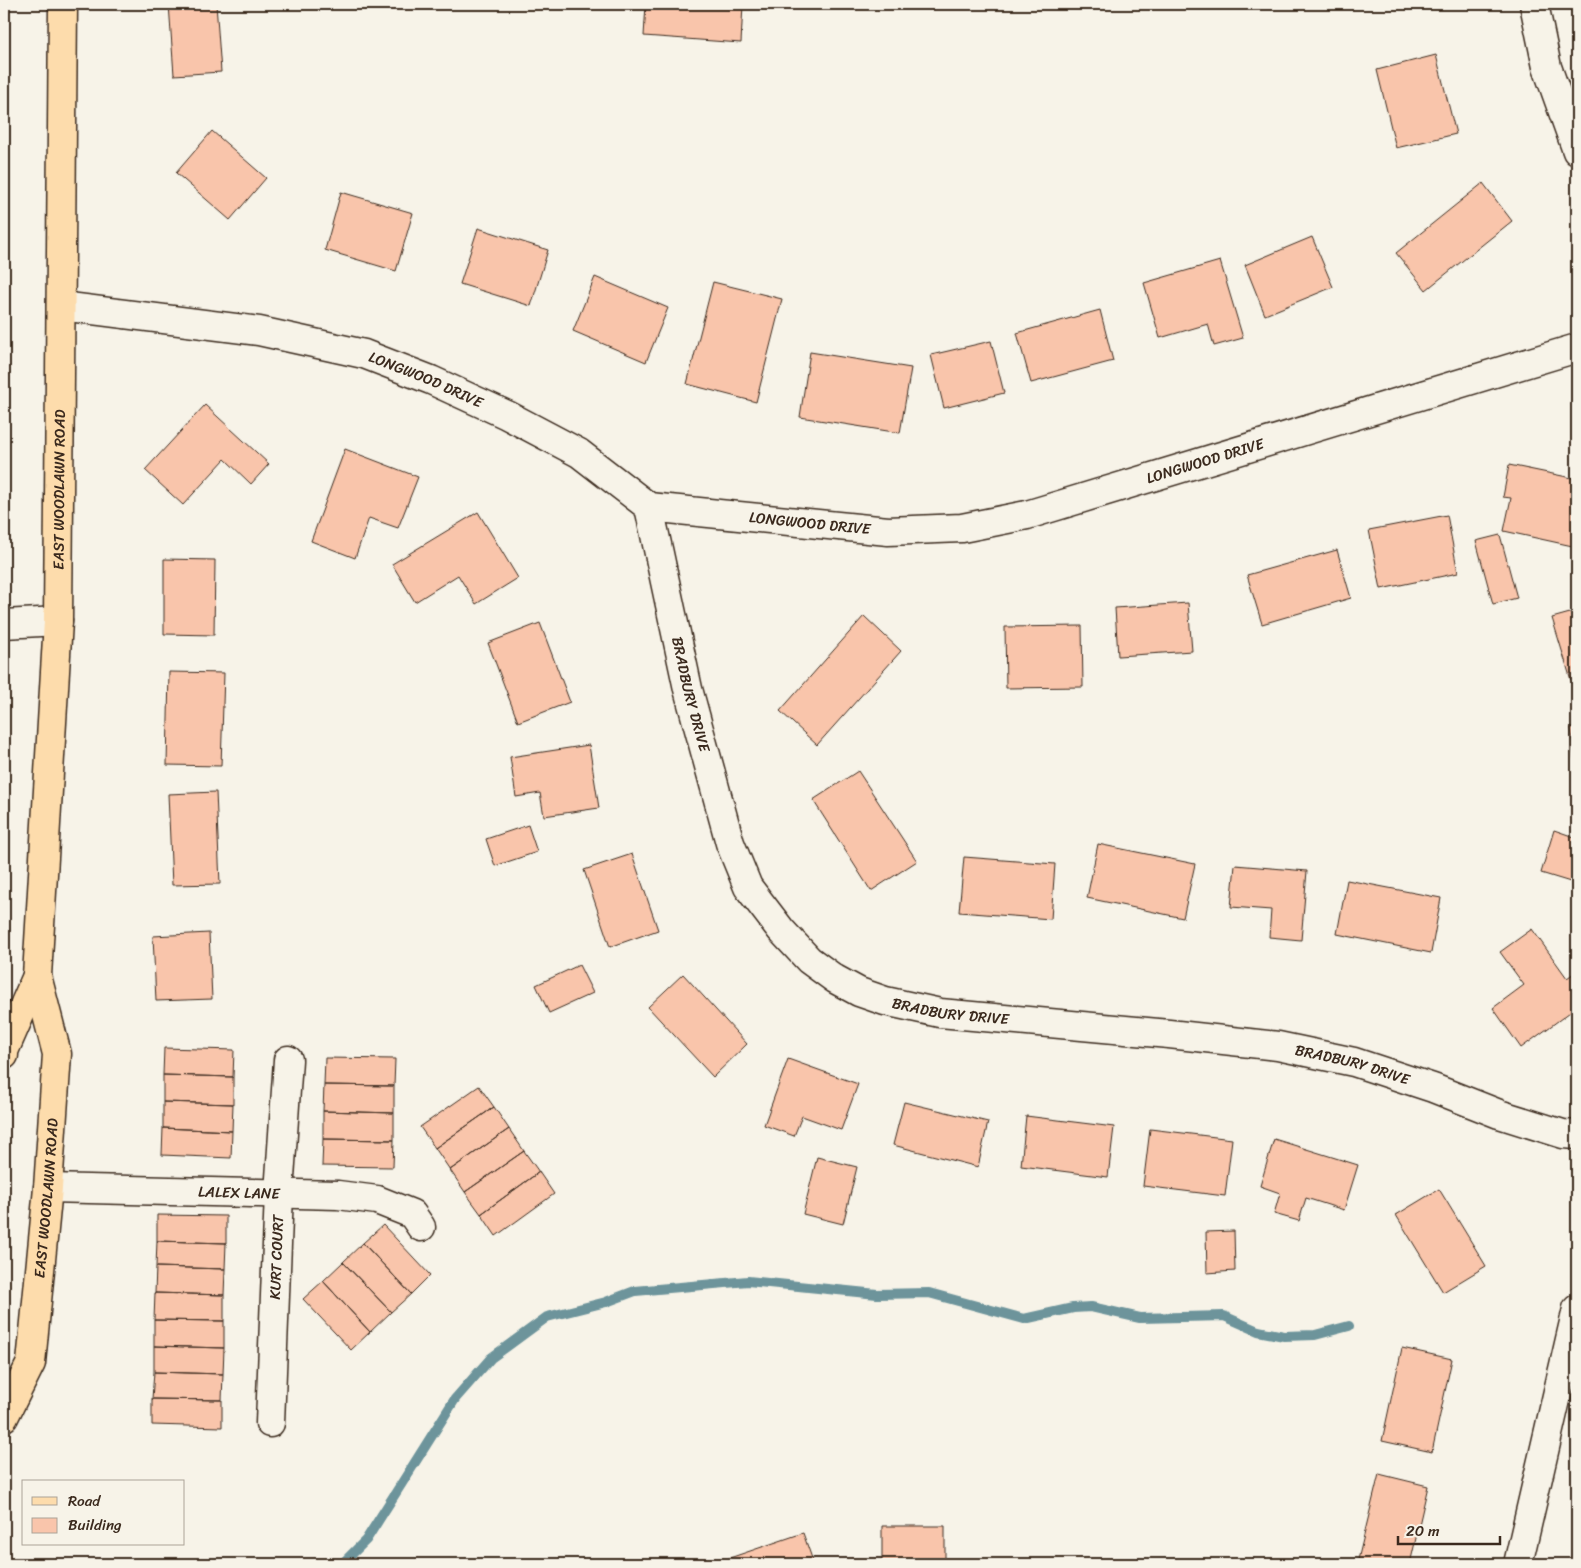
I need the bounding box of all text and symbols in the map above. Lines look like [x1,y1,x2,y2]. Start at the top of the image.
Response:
street label: LONGWOOD DRIVE [365,344,489,416]
street label: EAST WOODLAWN ROAD [45,409,73,570]
street label: LONGWOOD DRIVE [1143,430,1269,491]
street label: LONGWOOD DRIVE [748,504,873,542]
street label: BRADBURY DRIVE [664,634,718,757]
street label: BRADBURY DRIVE [890,990,1012,1032]
street label: BRADBURY DRIVE [1292,1037,1415,1093]
street label: EAST WOODLAWN ROAD [26,1117,66,1279]
street label: LALEX LANE [198,1179,282,1207]
street label: KURT COURT [262,1213,291,1300]
legend [22,1480,185,1546]
text: Road [68,1488,101,1514]
text: Building [68,1512,122,1538]
scale bar [1398,1513,1501,1545]
text: 20 m [1406,1518,1440,1544]

